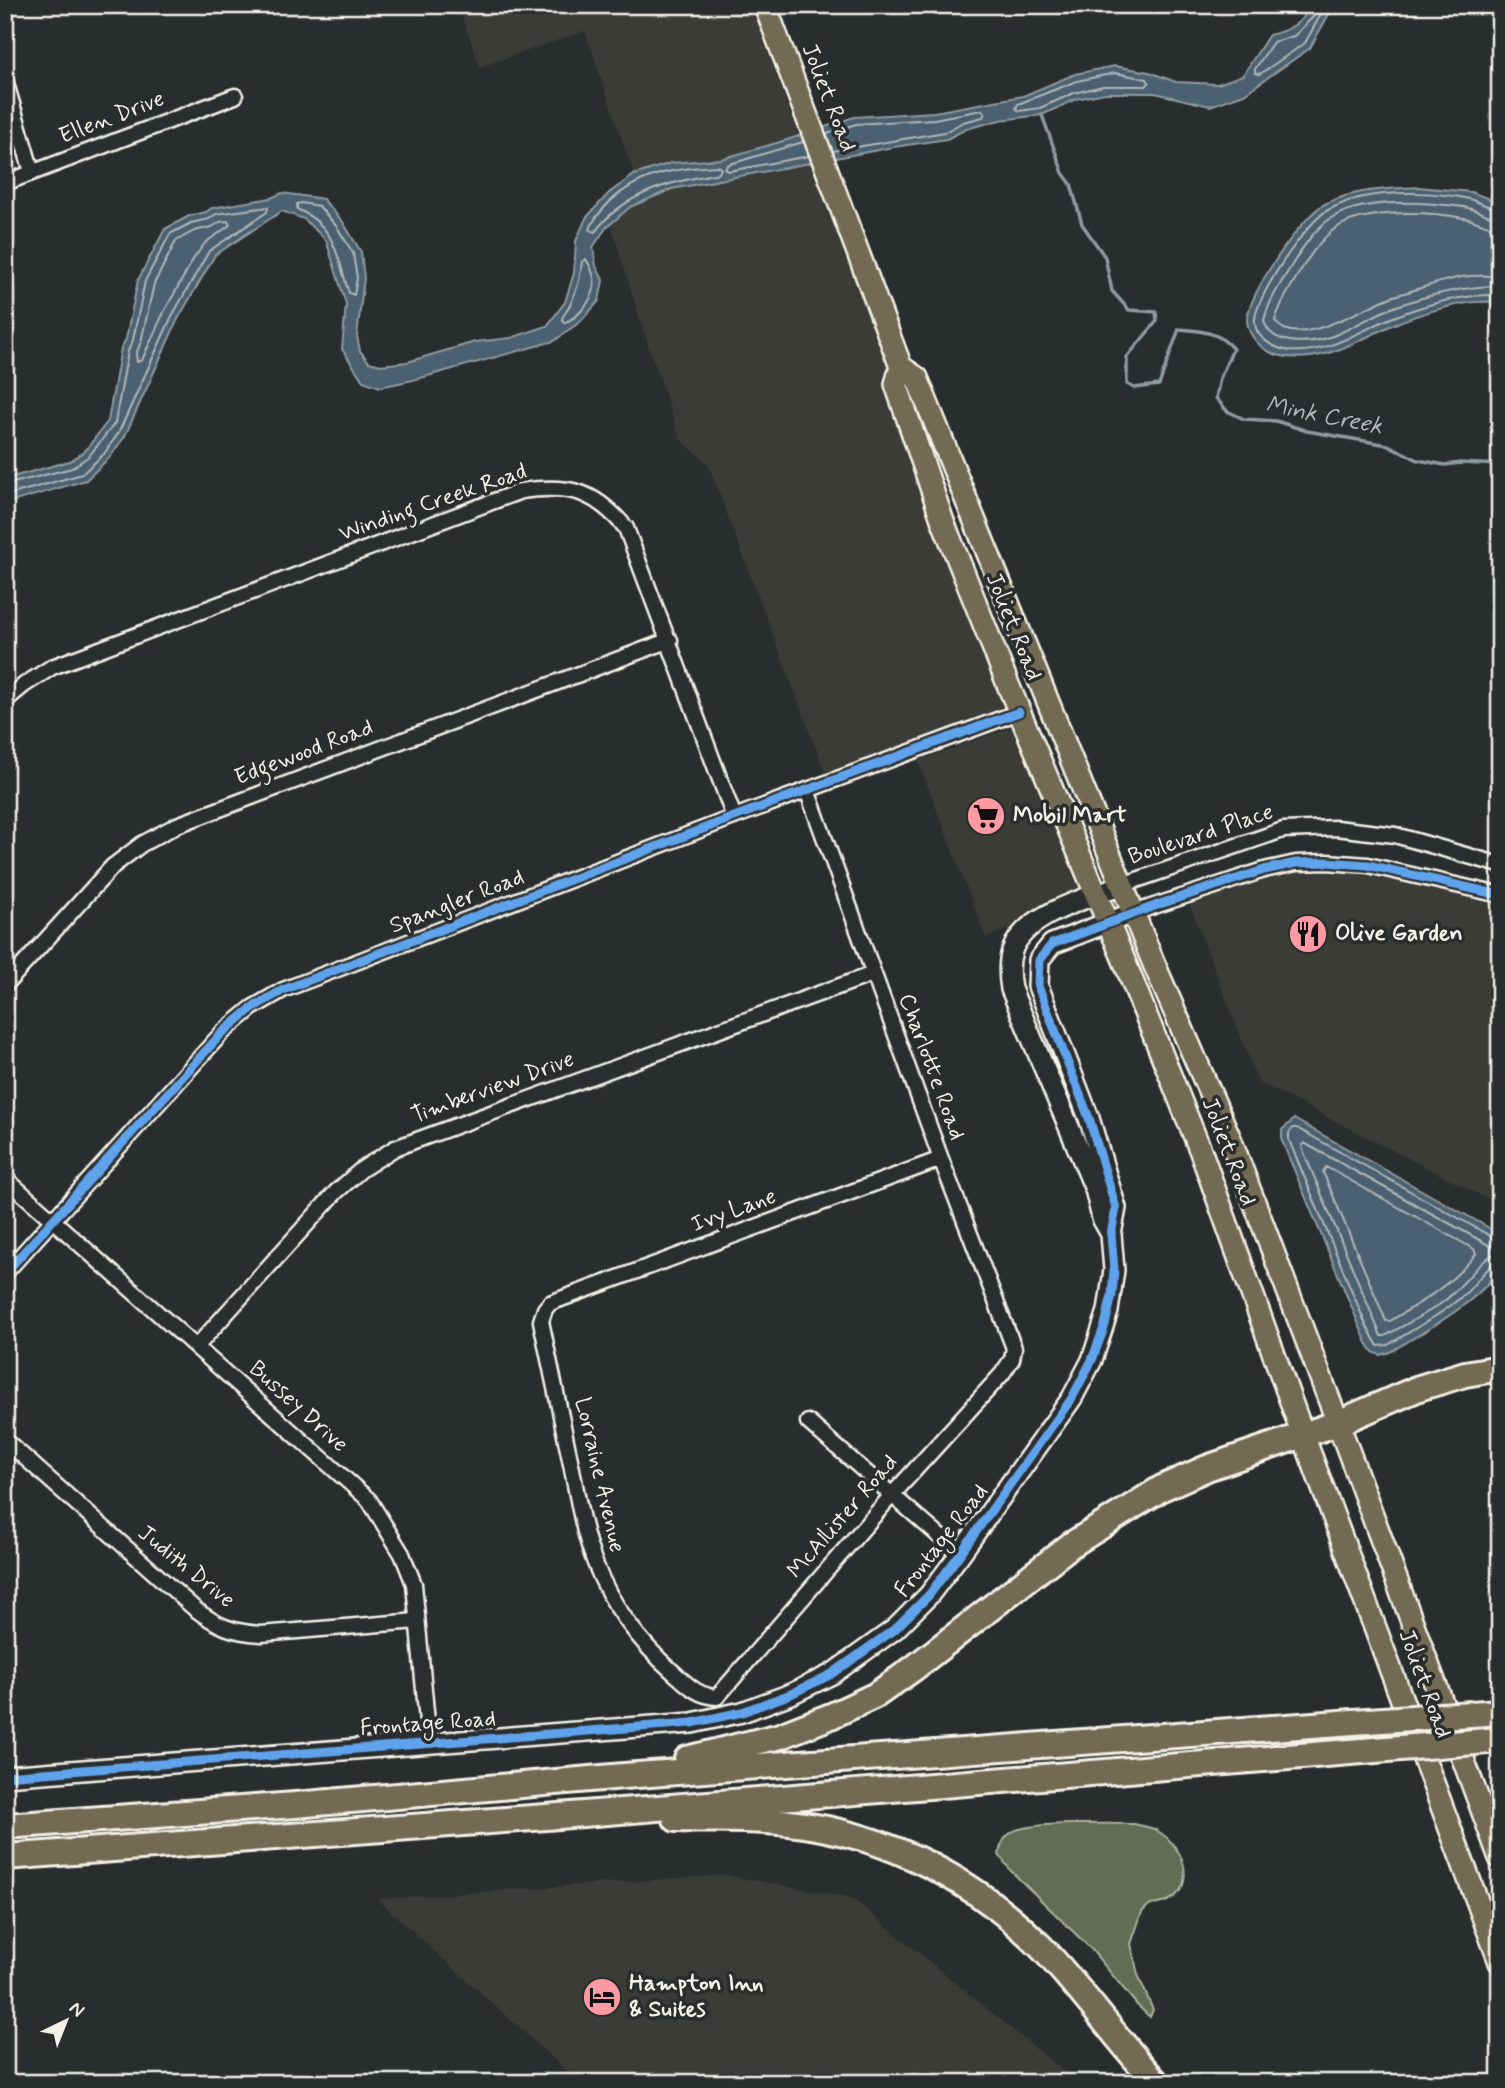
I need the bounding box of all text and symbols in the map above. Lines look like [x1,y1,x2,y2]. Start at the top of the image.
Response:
street label: Joliet Road [794,40,862,156]
street label: Ellen Drive [55,84,169,152]
water label: Mink Creek [1263,389,1385,443]
street label: Winding Creek Road [335,457,532,551]
street label: Joliet Road [978,569,1048,685]
street label: Edgewood Road [230,713,378,795]
supermarket icon: Mobil Mart [965,795,1007,837]
street label: Boulevard Place [1125,797,1277,873]
place label: Mobil Mart [1013,801,1127,831]
street label: Spangler Road [385,863,529,941]
restaurant icon: Olive Garden [1287,913,1329,955]
place label: Olive Garden [1335,919,1463,949]
street label: Charlotte Road [891,990,971,1144]
street label: Timberview Drive [407,1045,579,1131]
street label: Joliet Road [1194,1094,1262,1210]
street label: Ivy Lane [687,1182,781,1240]
street label: Bussey Drive [242,1354,354,1460]
street label: Lorraine Avenue [567,1394,631,1556]
street label: McAllister Road [781,1449,905,1585]
street label: Frontage Road [888,1478,997,1605]
street label: Judith Drive [131,1519,241,1615]
street label: Joliet Road [1390,1625,1458,1743]
street label: Frontage Road [359,1704,497,1746]
place label: Hampton Inn & Suites [629,1969,764,2025]
hotel icon: Hampton Inn & Suites [581,1976,623,2018]
north arrow [32,1986,102,2056]
text: N [63,1996,90,2023]

